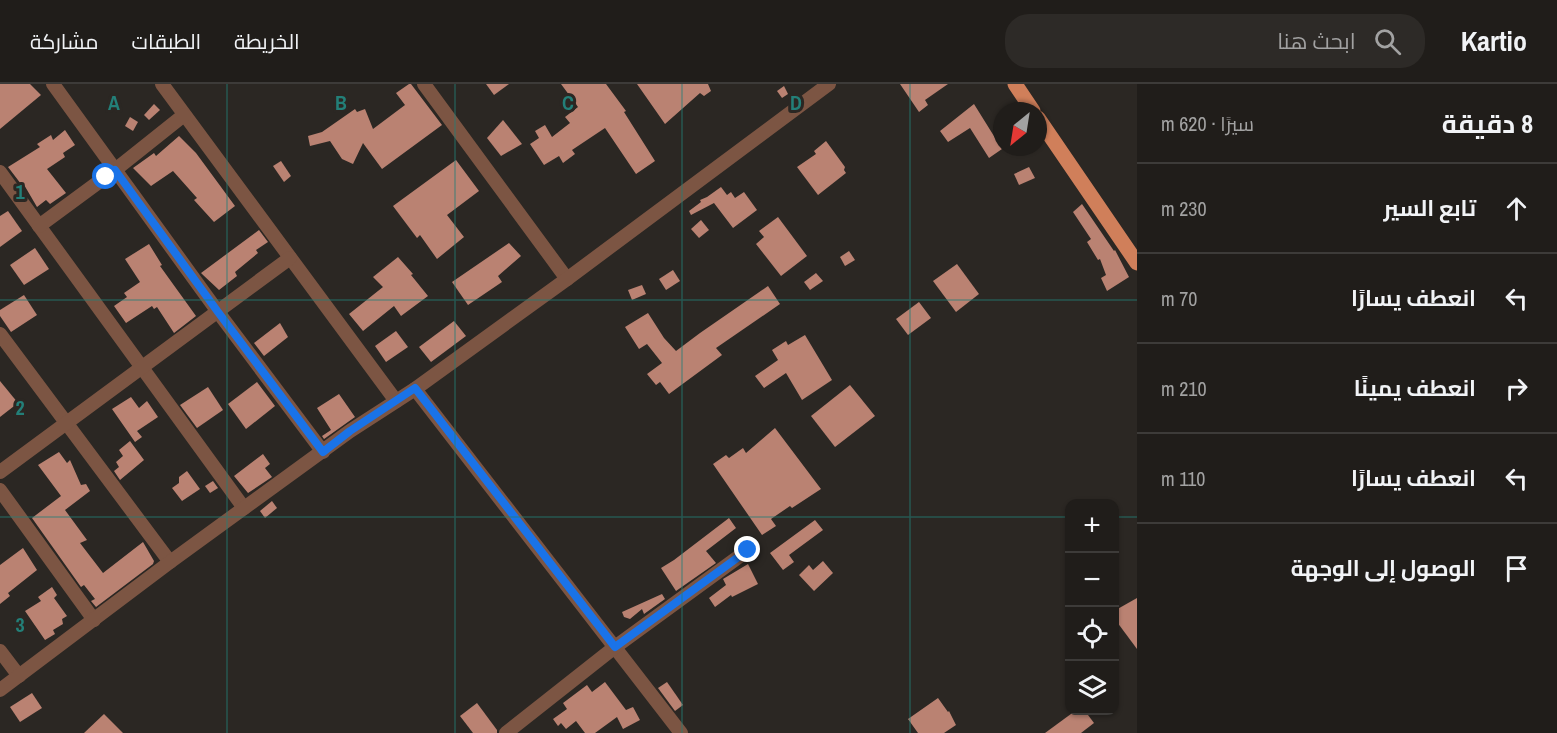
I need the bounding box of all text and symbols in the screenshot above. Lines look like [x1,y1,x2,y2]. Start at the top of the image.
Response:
search box [1005,14,1425,68]
text: Kartio [1461,22,1527,60]
icon: search [1371,25,1404,58]
text: ابحث هنا [1277,26,1356,56]
text: مشاركة [30,27,99,56]
text: الطبقات [132,27,201,56]
text: الخريطة [234,27,300,56]
text: A [108,89,120,116]
text: B [335,89,347,116]
text: C [562,89,574,116]
text: D [790,89,802,116]
north arrow [993,102,1047,156]
text: 8 دقيقة [1442,106,1533,141]
text: سيرًا · 620 m [1161,110,1254,137]
route start [92,163,118,189]
text: 1 [15,178,25,205]
icon: ahead [1500,192,1533,225]
text: تابع السير [1384,193,1476,223]
text: 230 m [1161,195,1207,222]
icon: left [1500,282,1533,315]
text: انعطف يسارًا [1351,283,1476,313]
text: 70 m [1161,285,1197,312]
icon: right [1500,372,1533,405]
text: انعطف يمينًا [1354,373,1476,403]
text: 210 m [1161,375,1207,402]
text: 2 [15,394,25,421]
icon: left [1500,462,1533,495]
text: انعطف يسارًا [1351,463,1476,493]
text: 110 m [1161,465,1205,492]
map controls [1065,499,1119,715]
button: + [1065,499,1119,553]
route end [734,536,760,562]
icon: arrive [1500,552,1533,585]
button: − [1065,553,1119,607]
text: الوصول إلى الوجهة [1291,553,1476,583]
button: locate [1065,607,1119,661]
text: 3 [15,611,25,638]
button: layers [1065,661,1119,715]

